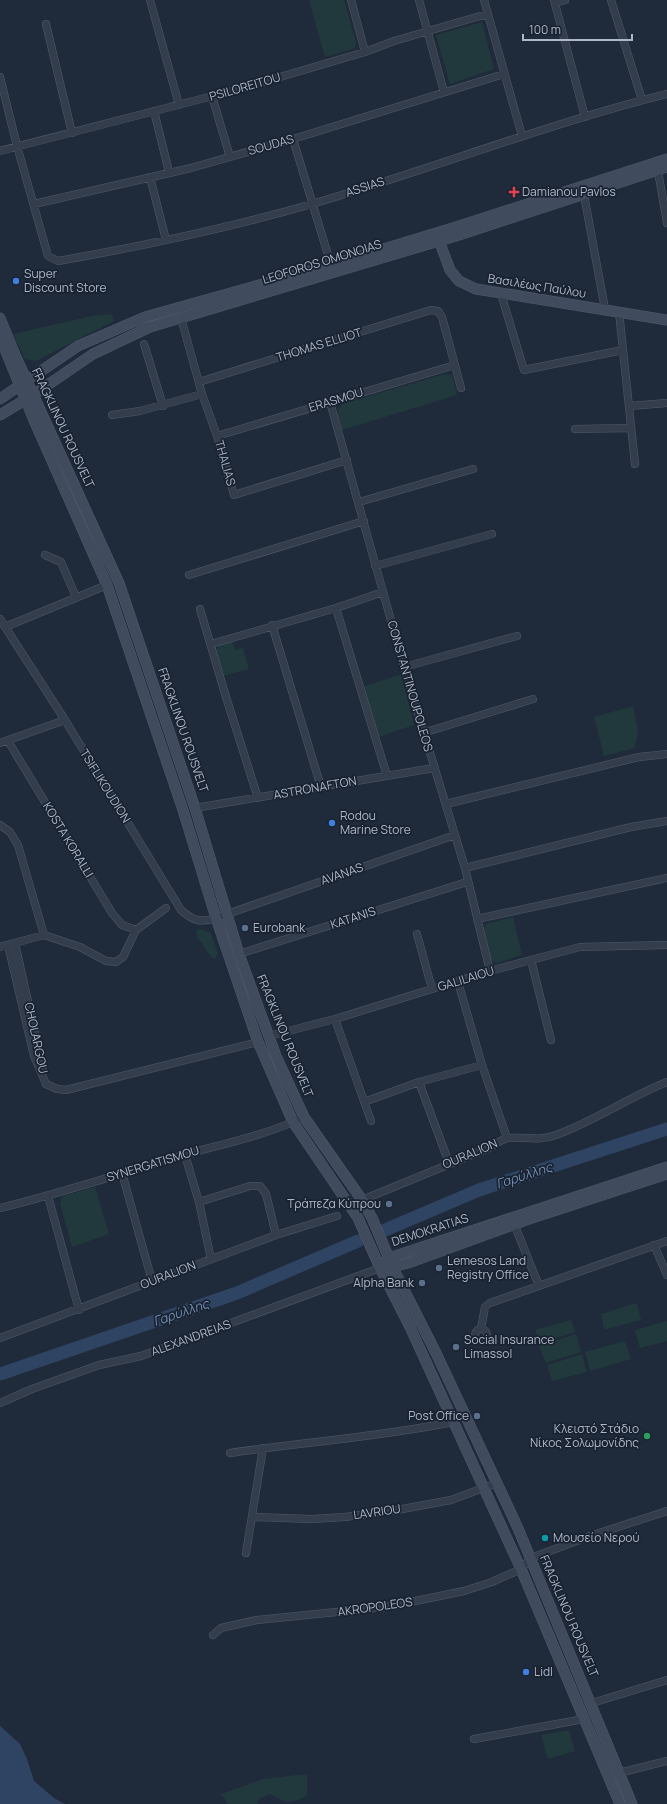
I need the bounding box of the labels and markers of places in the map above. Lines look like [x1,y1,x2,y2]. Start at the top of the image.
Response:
place label: Damianou Pavlos [522,183,616,200]
marker: Damianou Pavlos [509,187,519,197]
place label: Super Discount Store [24,265,106,296]
marker: Super Discount Store [11,276,21,286]
place label: Rodou Marine Store [340,807,411,838]
marker: Rodou Marine Store [327,818,337,828]
place label: Eurobank [253,919,306,936]
marker: Eurobank [240,923,250,933]
place label: Τράπεζα Κύπρου [287,1195,381,1212]
marker: Τράπεζα Κύπρου [384,1199,394,1209]
place label: Lemesos Land Registry Office [447,1252,529,1283]
marker: Lemesos Land Registry Office [434,1263,444,1273]
place label: Alpha Bank [353,1274,415,1291]
marker: Alpha Bank [417,1278,427,1288]
place label: Social Insurance Limassol [464,1331,554,1362]
marker: Social Insurance Limassol [451,1342,461,1352]
place label: Post Office [408,1407,469,1424]
marker: Post Office [472,1411,482,1421]
place label: Κλειστό Στάδιο Νίκος Σολωμονίδης [530,1420,639,1451]
marker: Κλειστό Στάδιο Νίκος Σολωμονίδης [642,1431,652,1441]
place label: Μουσείο Νερού [553,1529,639,1546]
marker: Μουσείο Νερού [540,1533,550,1543]
place label: Lidl [534,1663,553,1680]
marker: Lidl [521,1667,531,1677]

